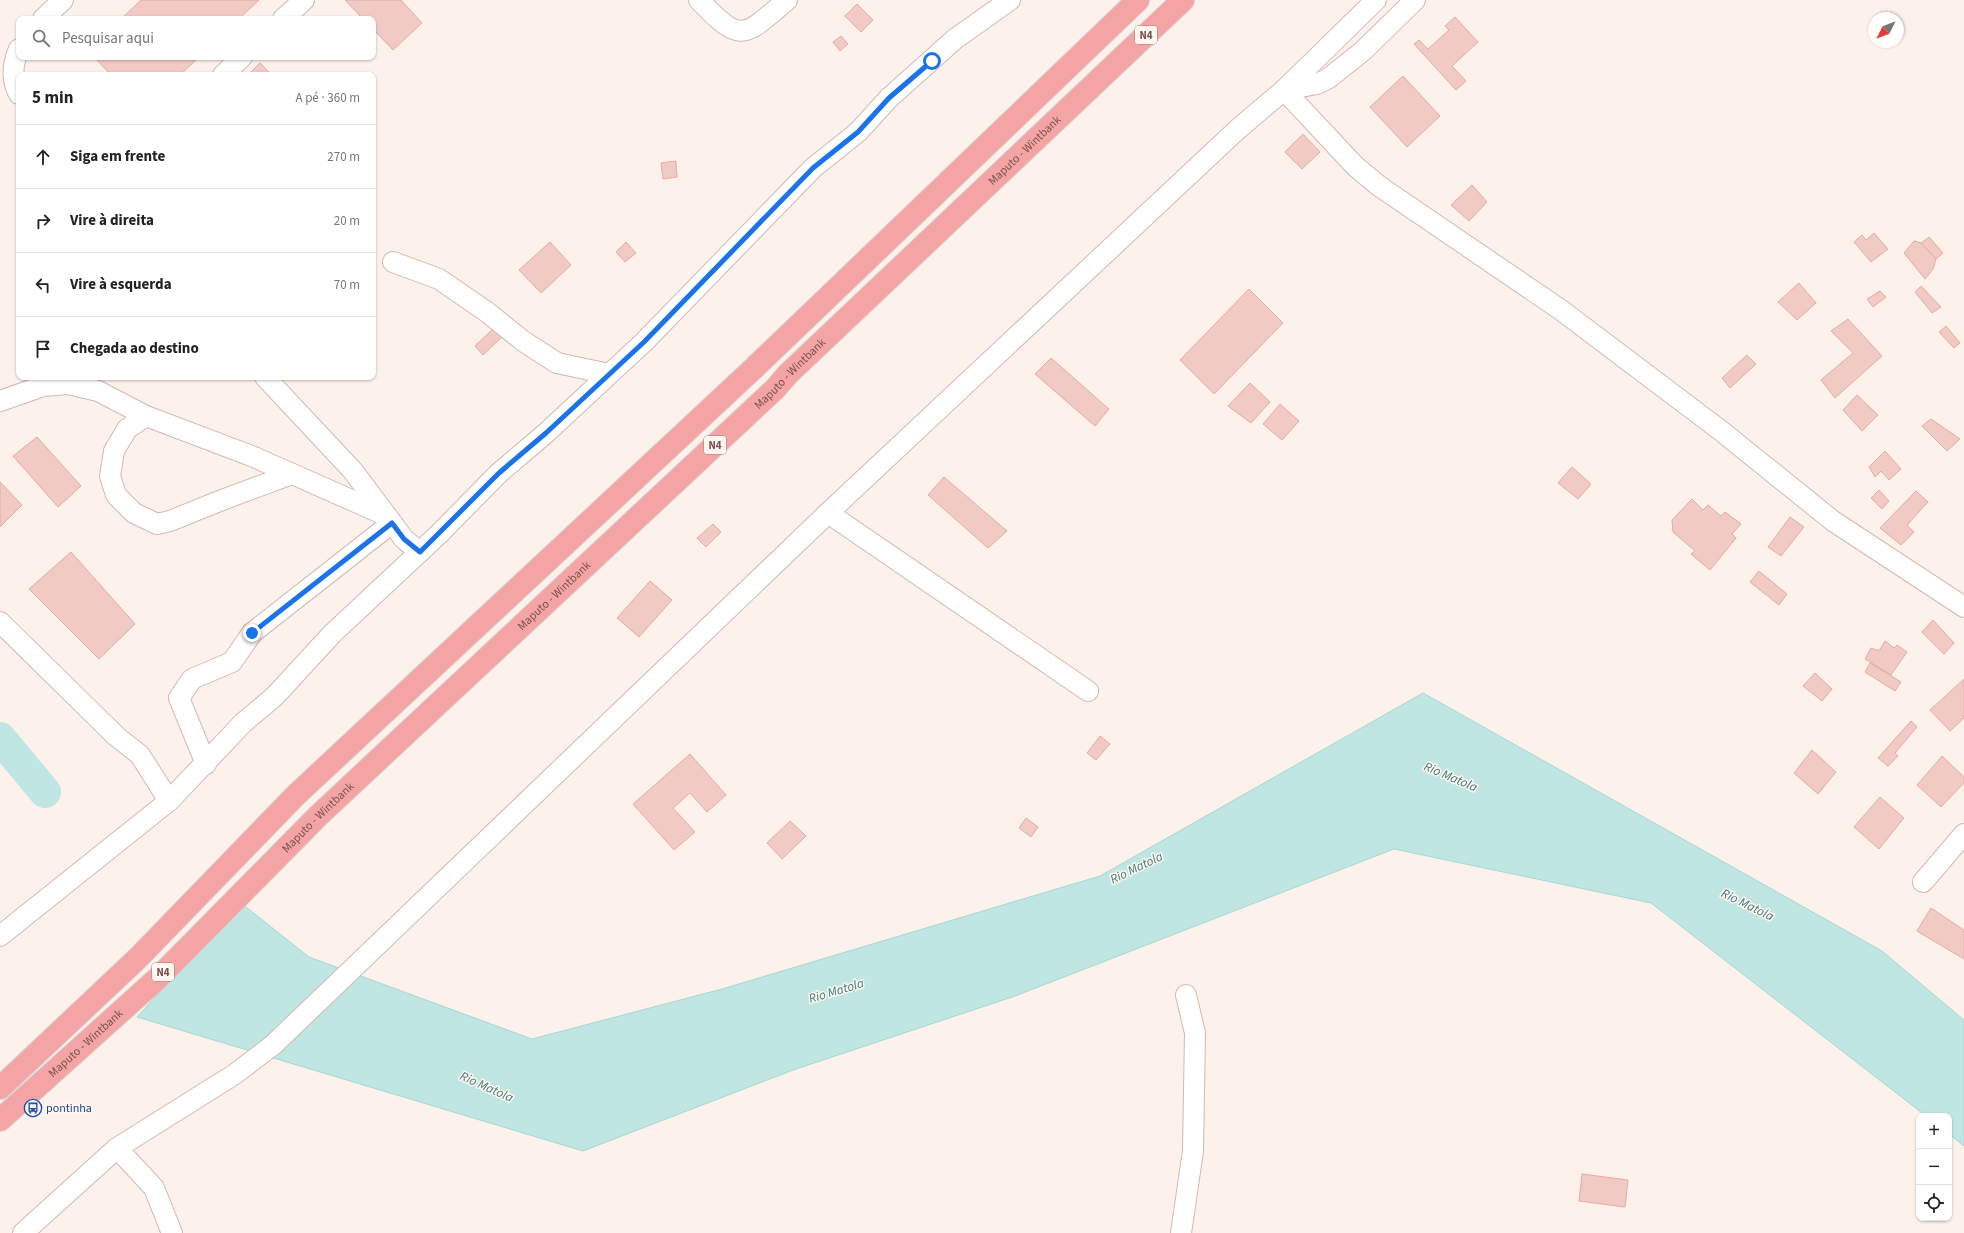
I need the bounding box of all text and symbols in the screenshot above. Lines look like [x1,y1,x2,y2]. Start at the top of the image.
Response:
north arrow [1868,12,1904,48]
search box [16,16,376,60]
road number: N4 [1135,26,1157,44]
icon: search [30,27,52,49]
text: Pesquisar aqui [62,28,154,49]
route start [923,52,941,70]
text: 5 min [32,86,73,110]
text: A pé · 360 m [295,89,360,107]
street label: Maputo - Wintbank [984,112,1065,189]
icon: ahead [32,146,54,168]
text: Siga em frente [70,146,165,167]
text: 270 m [327,148,360,166]
icon: right [32,210,54,232]
text: Vire à direita [70,210,154,231]
text: 20 m [334,212,360,230]
icon: left [32,274,54,296]
text: Vire à esquerda [70,274,172,295]
text: 70 m [334,276,360,294]
street label: Maputo - Wintbank [750,334,830,413]
icon: arrive [32,338,54,360]
text: Chegada ao destino [70,338,199,359]
road number: N4 [704,436,726,454]
street label: Maputo - Wintbank [514,557,595,635]
route end [243,624,261,642]
water label: Rio Matola [1421,758,1480,796]
street label: Maputo - Wintbank [278,778,358,857]
water label: Rio Matola [1107,847,1166,888]
water label: Rio Matola [1718,884,1777,925]
road number: N4 [152,963,174,981]
water label: Rio Matola [807,974,866,1008]
street label: Maputo - Wintbank [45,1005,127,1082]
water label: Rio Matola [457,1067,516,1107]
bus stop icon: pontinha [23,1098,43,1118]
place label: pontinha [46,1100,92,1117]
map controls [1916,1113,1952,1221]
button: + [1916,1113,1952,1149]
button: − [1916,1149,1952,1185]
button: locate [1916,1185,1952,1221]

